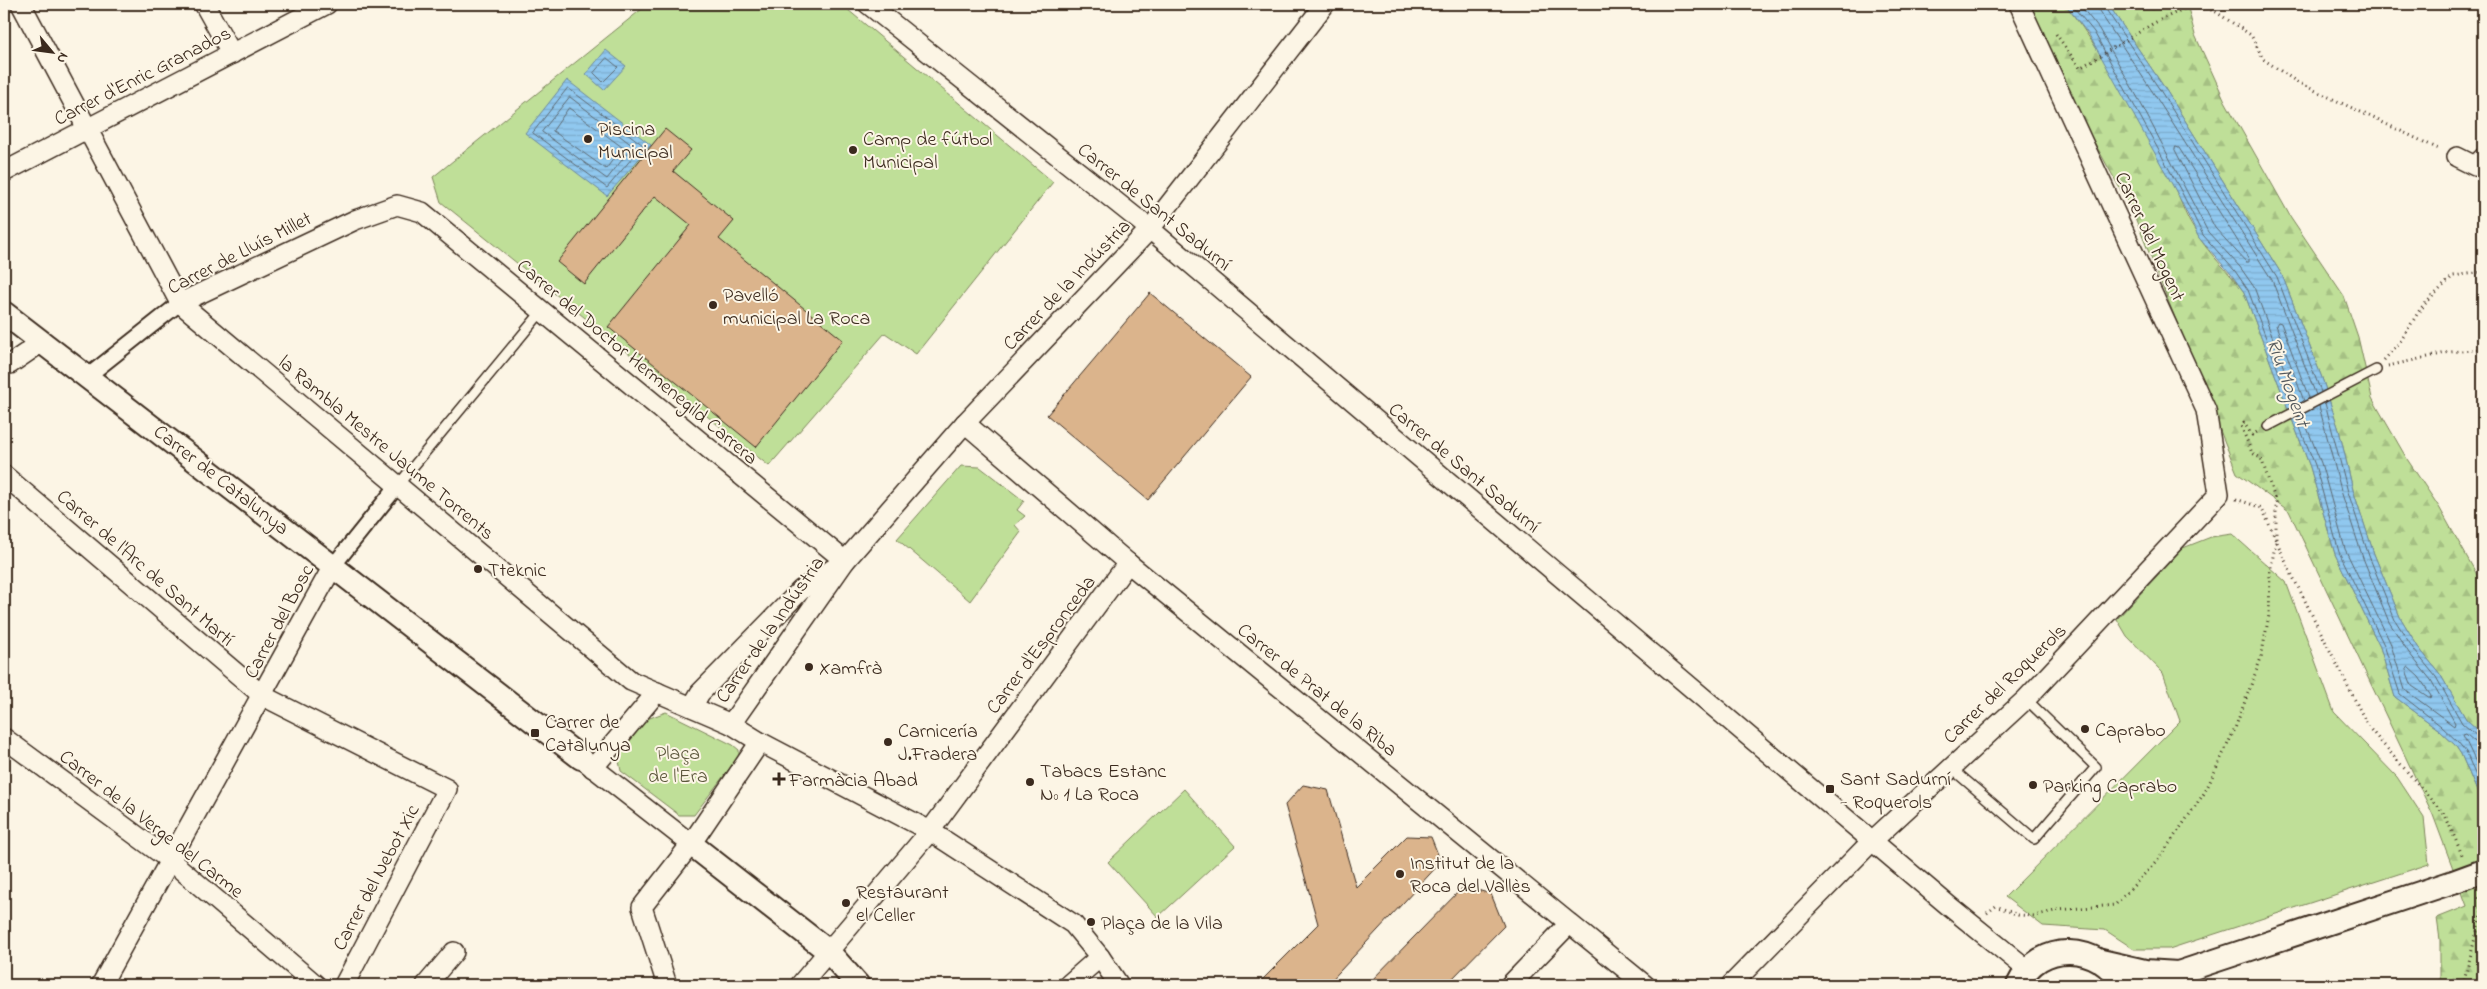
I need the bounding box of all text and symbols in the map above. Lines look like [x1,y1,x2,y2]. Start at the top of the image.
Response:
street label: Carrer d'Enric Granados [50,20,237,134]
north arrow [28,28,78,78]
text: N [51,48,74,67]
place label: Piscina Municipal [598,116,673,168]
place label: Camp de fútbol Municipal [863,126,992,178]
marker: Piscina Municipal [582,133,594,145]
street label: Carrer de Sant Sadurní [1070,137,1237,279]
marker: Camp de fútbol Municipal [847,144,859,156]
street label: Carrer del Mogent [2105,167,2192,307]
street label: Carrer de Lluís Millet [163,205,318,303]
street label: Carrer de la Indústria [997,213,1138,358]
street label: Carrer del Doctor Hermenegild Carrera [509,253,764,474]
place label: Pavelló municipal La Roca [723,282,870,334]
marker: Pavelló municipal La Roca [707,299,719,311]
water label: Riu Mogent [2256,334,2318,433]
street label: la Rambla Mestre Jaume Torrents [271,350,500,548]
street label: Carrer de Sant Sadurní [1381,397,1546,541]
street label: Carrer de Catalunya [146,419,295,543]
street label: Carrer de l'Arc de Sant Martí [49,483,240,654]
street label: Carrer de la Indústria [709,551,833,710]
place label: Tteknic [488,557,546,586]
street label: Carrer del Bosc [238,560,323,685]
marker: Tteknic [472,563,484,575]
street label: Carrer d'Espronceda [980,570,1104,721]
street label: Carrer de Prat de la Riba [1230,617,1403,765]
street label: Carrer del Roquerols [1937,618,2074,752]
place label: Xamfrà [819,655,882,684]
marker: Xamfrà [803,661,815,673]
place label: Carrer de Catalunya [545,709,631,761]
place label: Caprabo [2095,717,2166,746]
place label: Carnicería J.Fradera [898,718,978,770]
marker: Caprabo [2079,723,2091,735]
marker: Carrer de Catalunya [529,727,541,739]
marker: Carnicería J.Fradera [882,736,894,748]
park label: Plaça de l'Era [648,740,708,792]
street label: Carrer de la Verge del Carme [51,744,249,907]
place label: Tabacs Estanc Nº 1 La Roca [1040,758,1166,810]
place label: Sant Sadurní - Roquerols [1840,766,1951,818]
place label: Farmàcia Abad [788,767,918,796]
marker: Farmàcia Abad [773,773,785,785]
place label: Parking Caprabo [2043,773,2177,803]
marker: Tabacs Estanc Nº 1 La Roca [1024,776,1036,788]
marker: Parking Caprabo [2027,779,2039,791]
marker: Sant Sadurní - Roquerols [1824,783,1836,795]
street label: Carrer del Nebot Xic [326,800,428,957]
place label: Institut de la Roca del Vallès [1410,850,1531,902]
marker: Institut de la Roca del Vallès [1394,868,1406,880]
place label: Restaurant el Celler [856,879,949,931]
marker: Restaurant el Celler [840,897,852,909]
place label: Plaça de la Vila [1101,910,1223,939]
marker: Plaça de la Vila [1085,916,1097,928]

